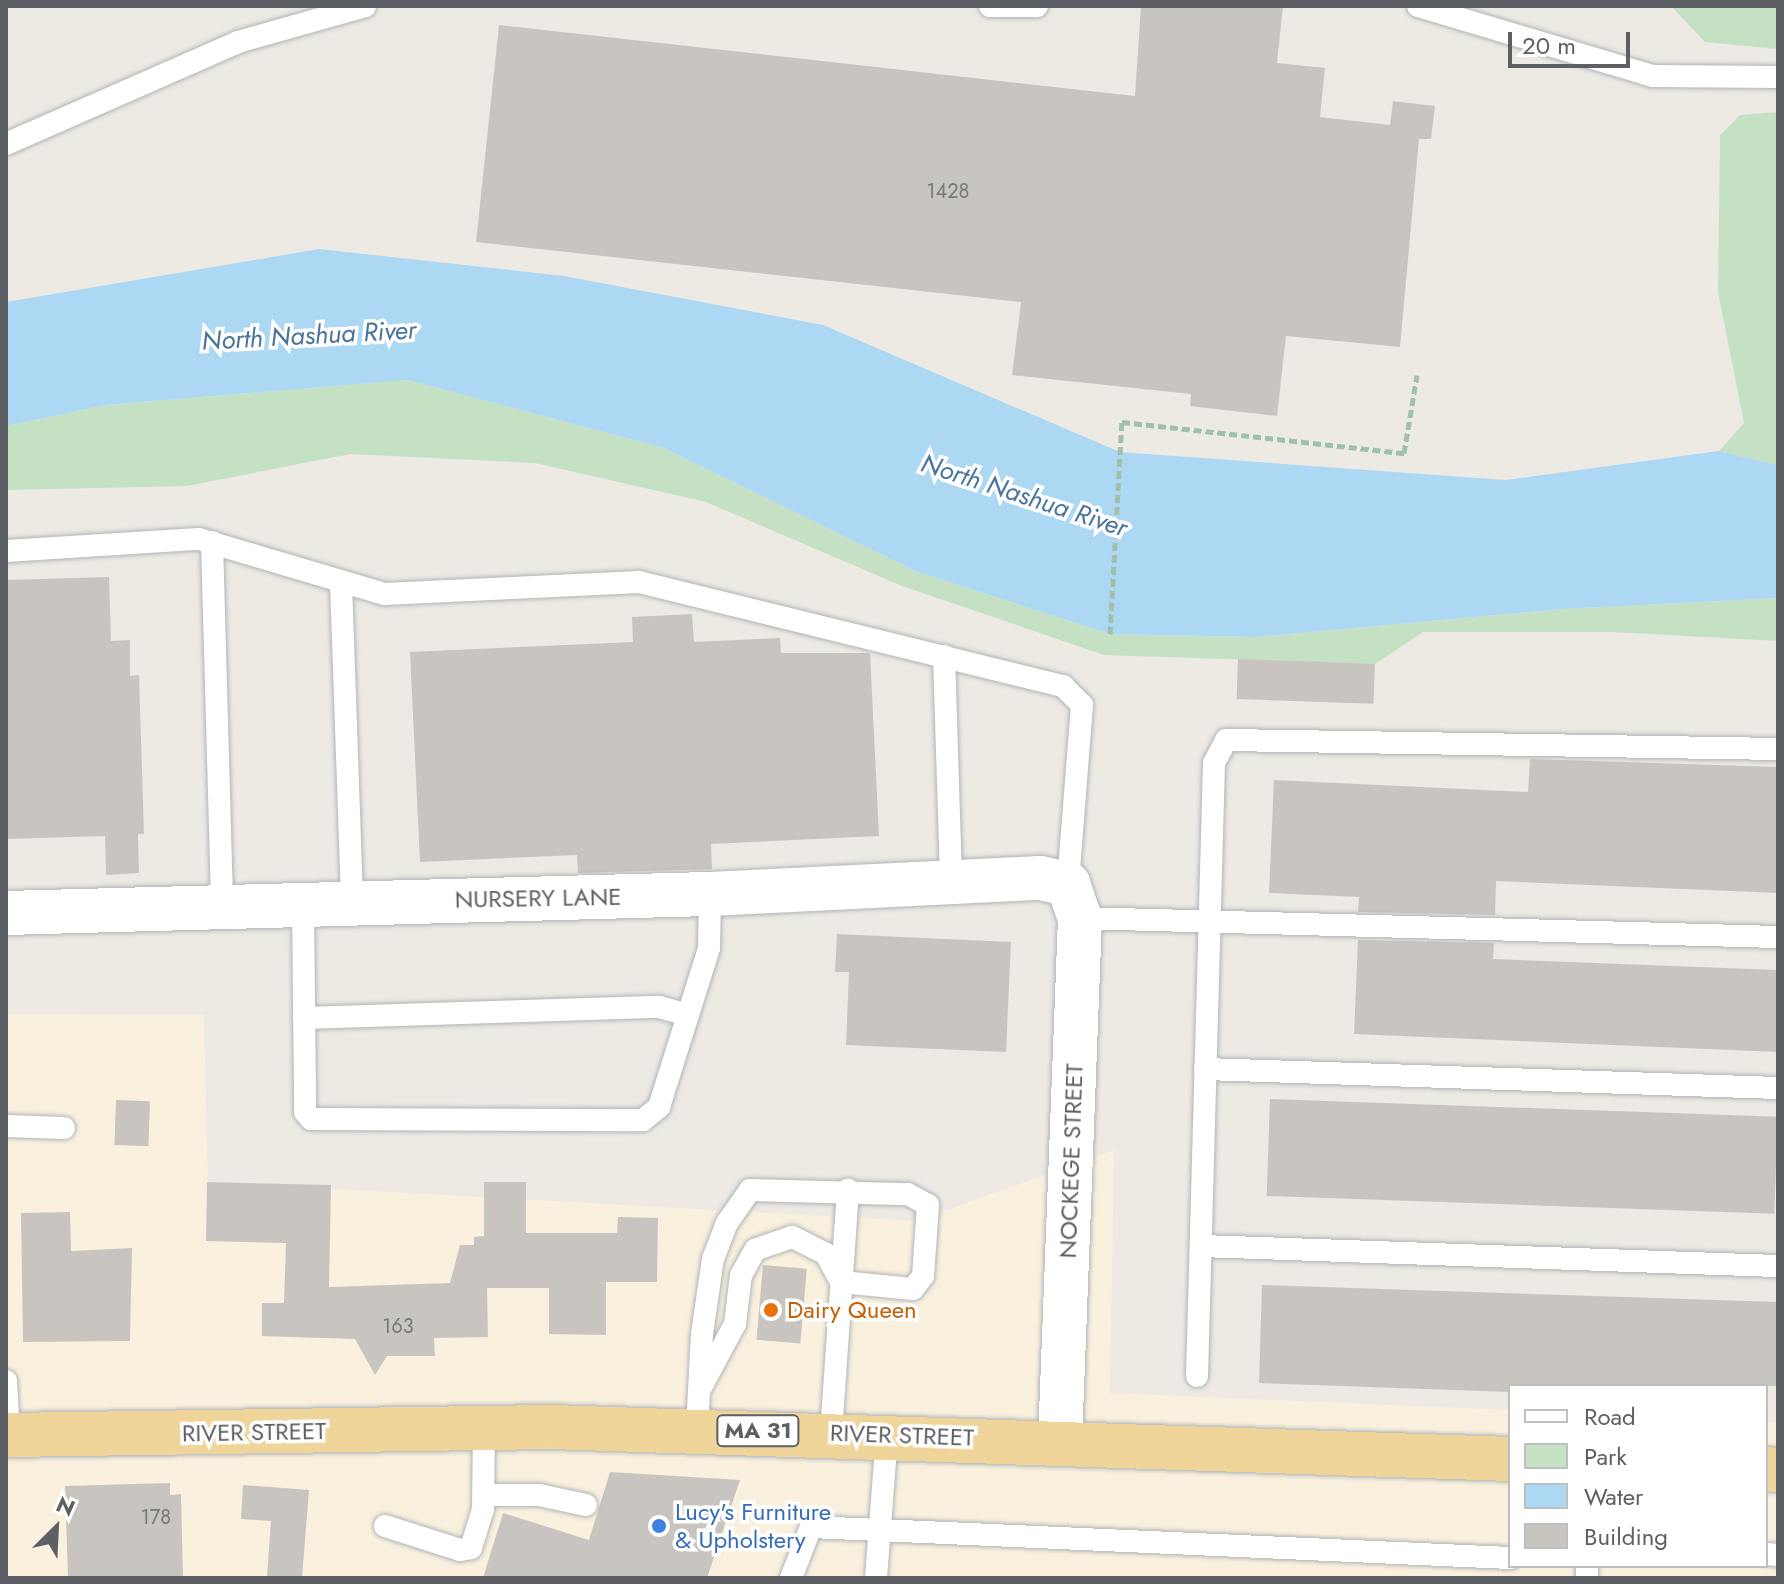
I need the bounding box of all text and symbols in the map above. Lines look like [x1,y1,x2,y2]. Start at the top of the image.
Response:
scale bar [1512,16,1634,66]
text: 20 m [1522,28,1576,63]
house number: 1428 [927,179,969,203]
water label: North Nashua River [201,315,417,357]
water label: North Nashua River [917,448,1131,544]
street label: NURSERY LANE [454,882,622,914]
street label: NOCKEGE STREET [1053,1063,1089,1259]
place label: Dairy Queen [787,1296,917,1324]
marker: Dairy Queen [762,1301,780,1319]
house number: 163 [382,1314,414,1338]
legend [1508,1384,1768,1568]
text: Road [1584,1399,1636,1434]
road number: MA 31 [716,1413,800,1449]
street label: RIVER STREET [182,1416,326,1448]
street label: RIVER STREET [829,1418,975,1452]
text: Park [1584,1439,1627,1474]
text: Water [1584,1479,1643,1514]
north arrow [16,1488,96,1568]
text: N [51,1488,80,1524]
place label: Lucy's Furniture & Upholstery [675,1498,831,1554]
house number: 178 [141,1505,171,1529]
marker: Lucy's Furniture & Upholstery [650,1517,668,1535]
text: Building [1584,1519,1668,1554]

